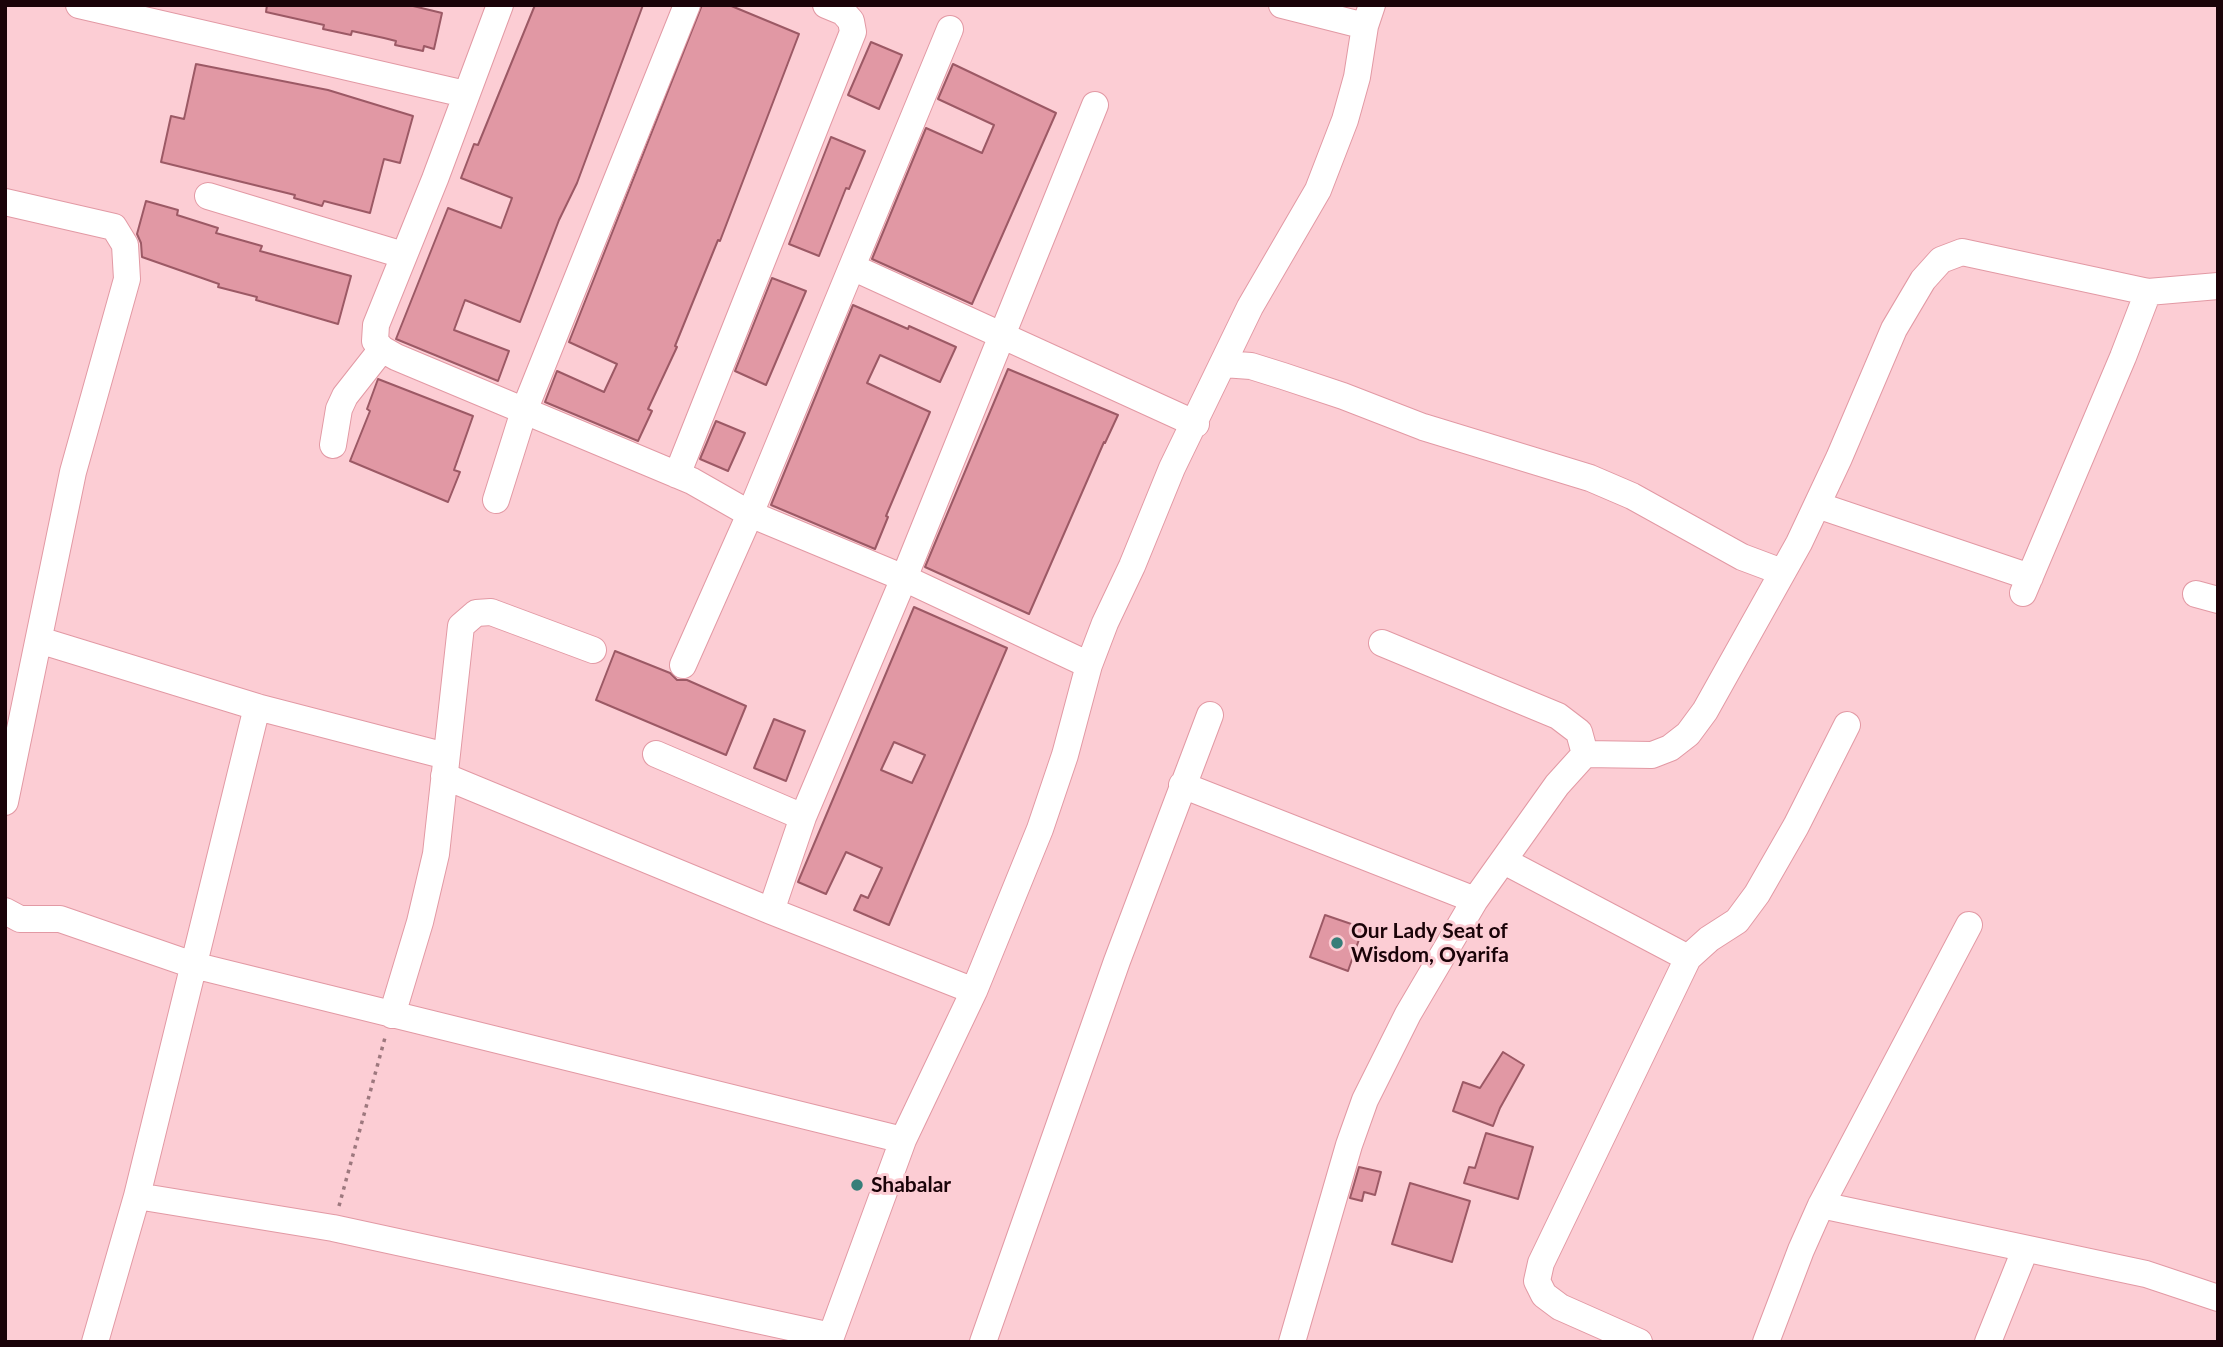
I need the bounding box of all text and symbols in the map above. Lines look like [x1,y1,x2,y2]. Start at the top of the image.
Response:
place label: Our Lady Seat of Wisdom, Oyarifa [1351,918,1509,968]
marker: Our Lady Seat of Wisdom, Oyarifa [1329,935,1345,951]
place label: Shabalar [871,1172,951,1198]
marker: Shabalar [849,1177,865,1193]

